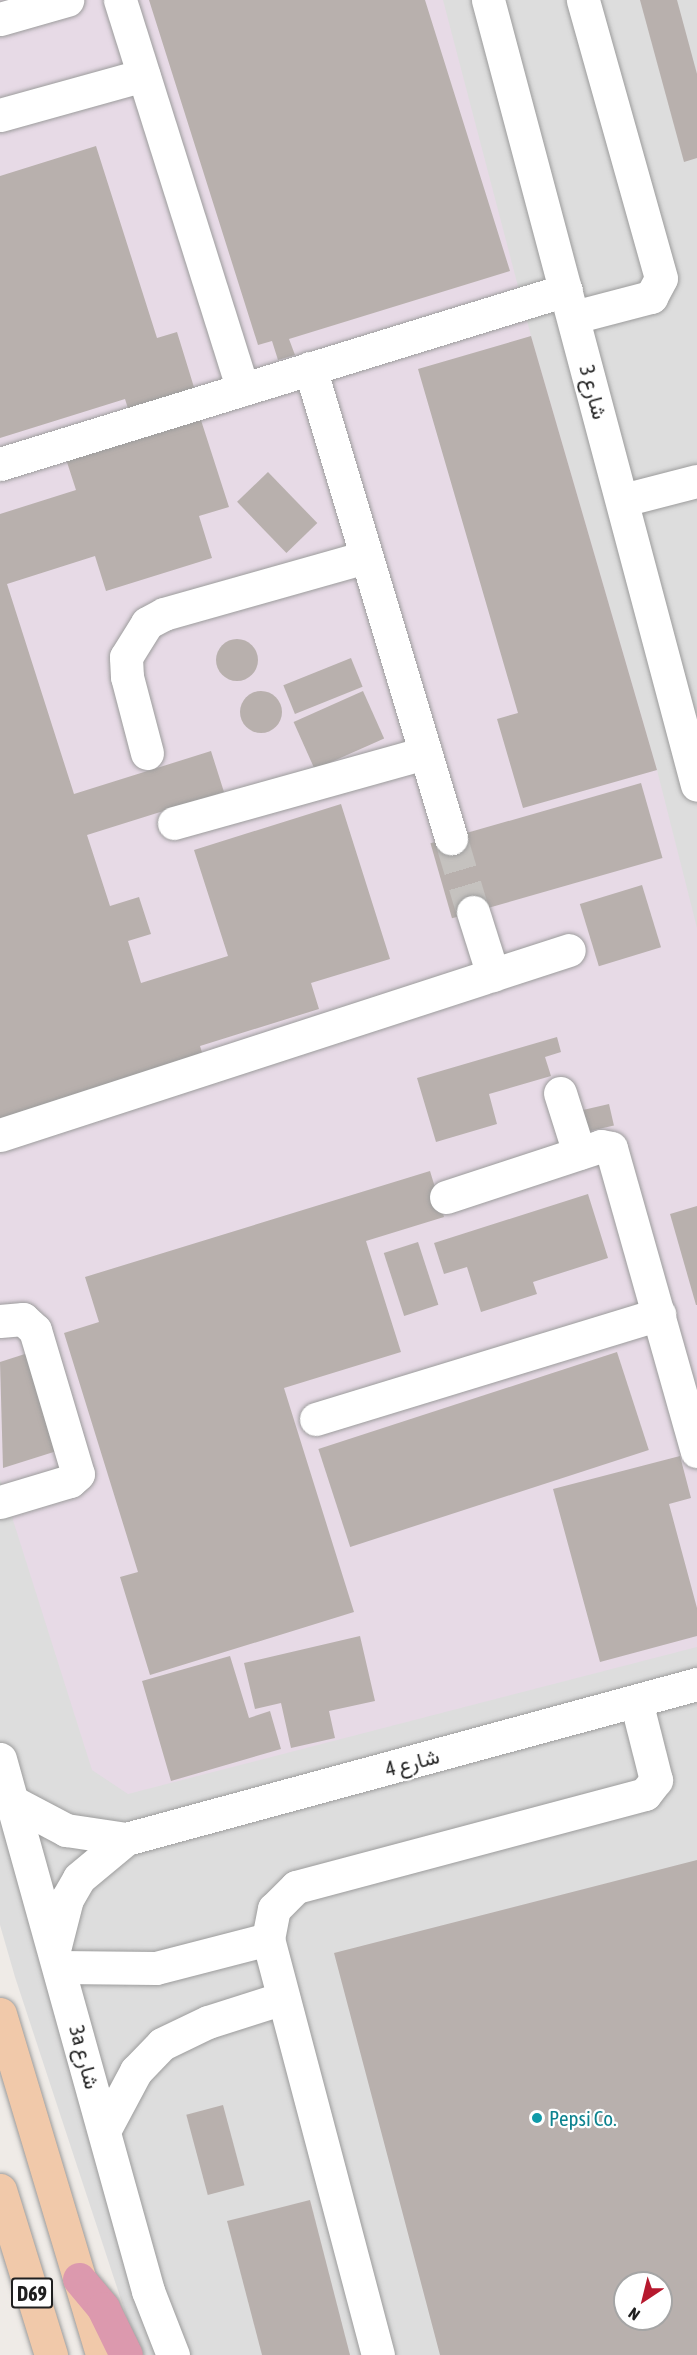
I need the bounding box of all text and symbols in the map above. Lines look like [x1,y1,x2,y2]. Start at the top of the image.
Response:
street label: شارع 3 [575,362,613,422]
street label: شارع 4 [382,1743,442,1781]
street label: 3a شارع [64,2022,106,2092]
place label: Pepsi Co. [549,2105,617,2131]
marker: Pepsi Co. [530,2111,544,2125]
north arrow [613,2271,673,2331]
road number: D69 [11,2276,53,2310]
text: N [625,2304,643,2324]

